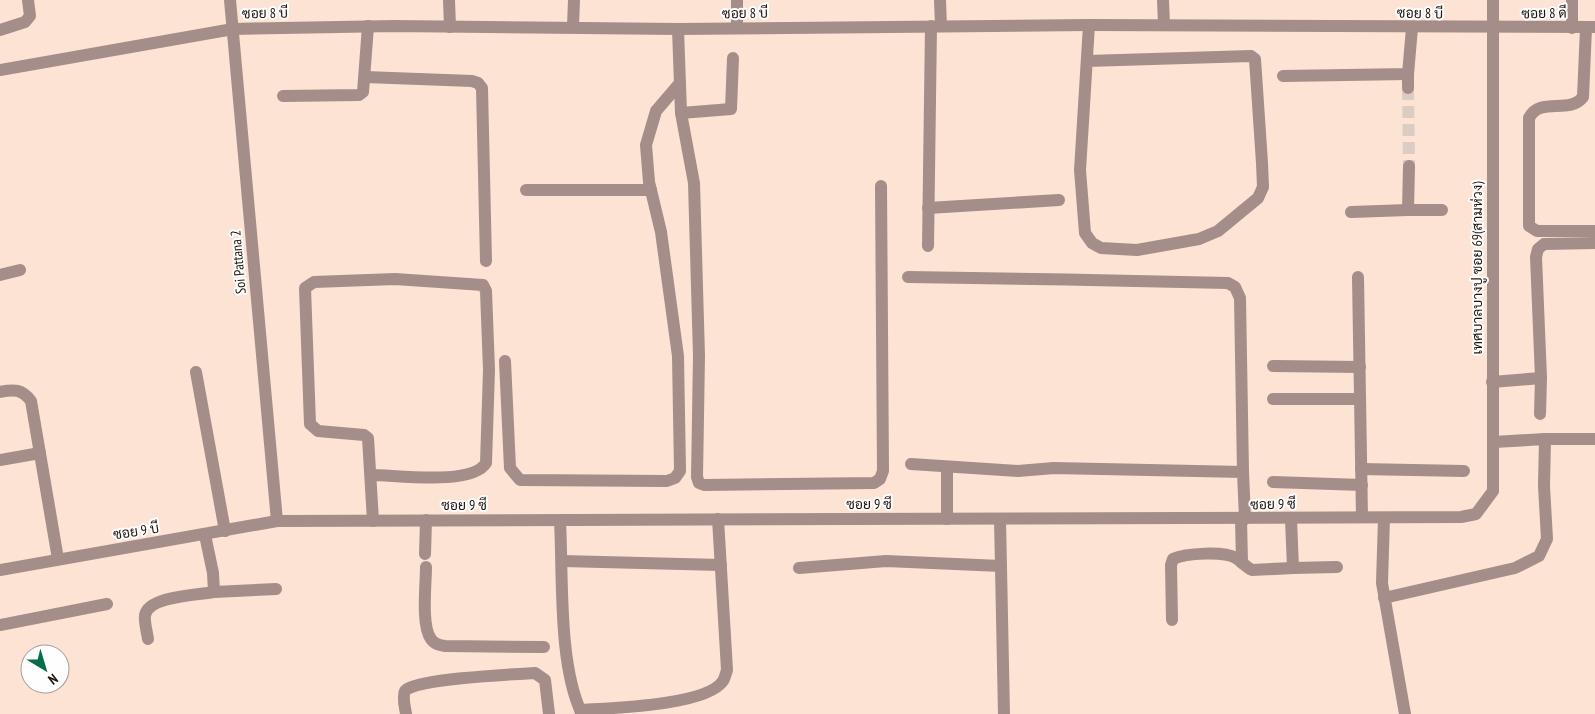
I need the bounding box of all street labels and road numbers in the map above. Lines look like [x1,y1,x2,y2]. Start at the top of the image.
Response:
street label: ซอย 8 บี [242,4,288,22]
street label: ซอย 8 บี [722,4,768,22]
street label: ซอย 8 บี [1397,4,1443,22]
street label: ซอย 8 ดี [1521,4,1567,22]
street label: เทศบาลบางปู ซอย 69(สามห่วง) [1468,181,1487,355]
street label: Soi Pattana 2 [226,229,250,295]
street label: ซอย 9 ซี [846,495,892,513]
street label: ซอย 9 ซี [1250,495,1296,513]
street label: ซอย 9 ซี [441,496,487,514]
street label: ซอย 9 บี [112,519,160,543]

